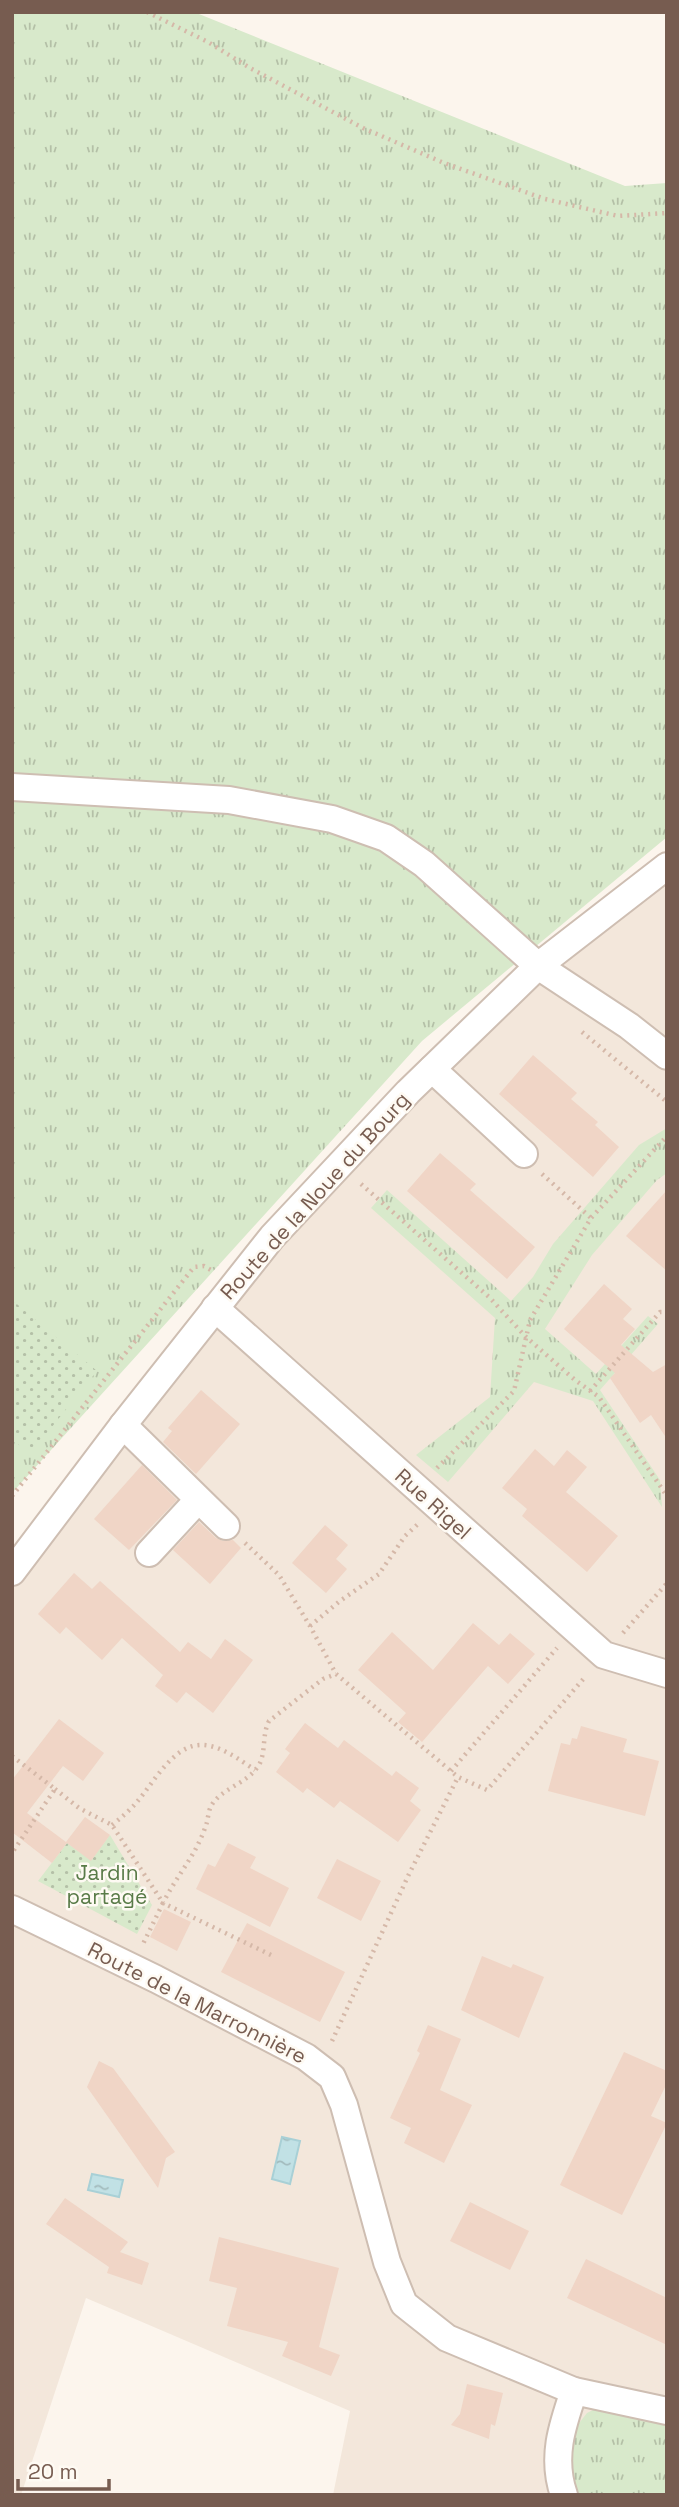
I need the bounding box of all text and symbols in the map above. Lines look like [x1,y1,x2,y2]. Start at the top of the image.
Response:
street label: Route de la Noue du Bourg [214,1086,415,1305]
street label: Rue Rigel [390,1462,477,1545]
park label: Jardin partagé [67,1859,147,1910]
street label: Route de la Marronnière [83,1936,311,2070]
scale bar [18,2448,108,2492]
text: 20 m [28,2458,78,2485]

